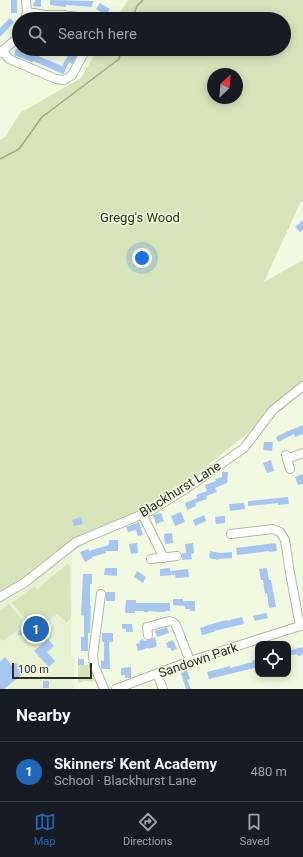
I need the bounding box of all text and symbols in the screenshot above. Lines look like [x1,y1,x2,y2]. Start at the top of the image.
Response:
search box [12,12,291,56]
icon: search [26,23,48,45]
text: Search here [58,25,137,43]
north arrow [207,68,243,104]
park label: Gregg's Wood [100,210,180,225]
your location [132,248,152,268]
street label: Blackhurst Lane [137,458,223,520]
pin: 1 [23,614,49,644]
street label: Sandown Park [156,639,240,681]
map controls [255,641,291,677]
button: locate [255,641,291,677]
scale bar [12,661,92,680]
text: 100 m [18,663,49,676]
text: Nearby [16,705,71,725]
text: Skinners' Kent Academy [54,755,217,773]
text: 1 [25,764,33,779]
text: 480 m [250,764,287,779]
text: School · Blackhurst Lane [54,773,196,788]
tab: Map [34,811,56,848]
tab: Directions [123,811,172,848]
tab: Saved [240,811,269,848]

